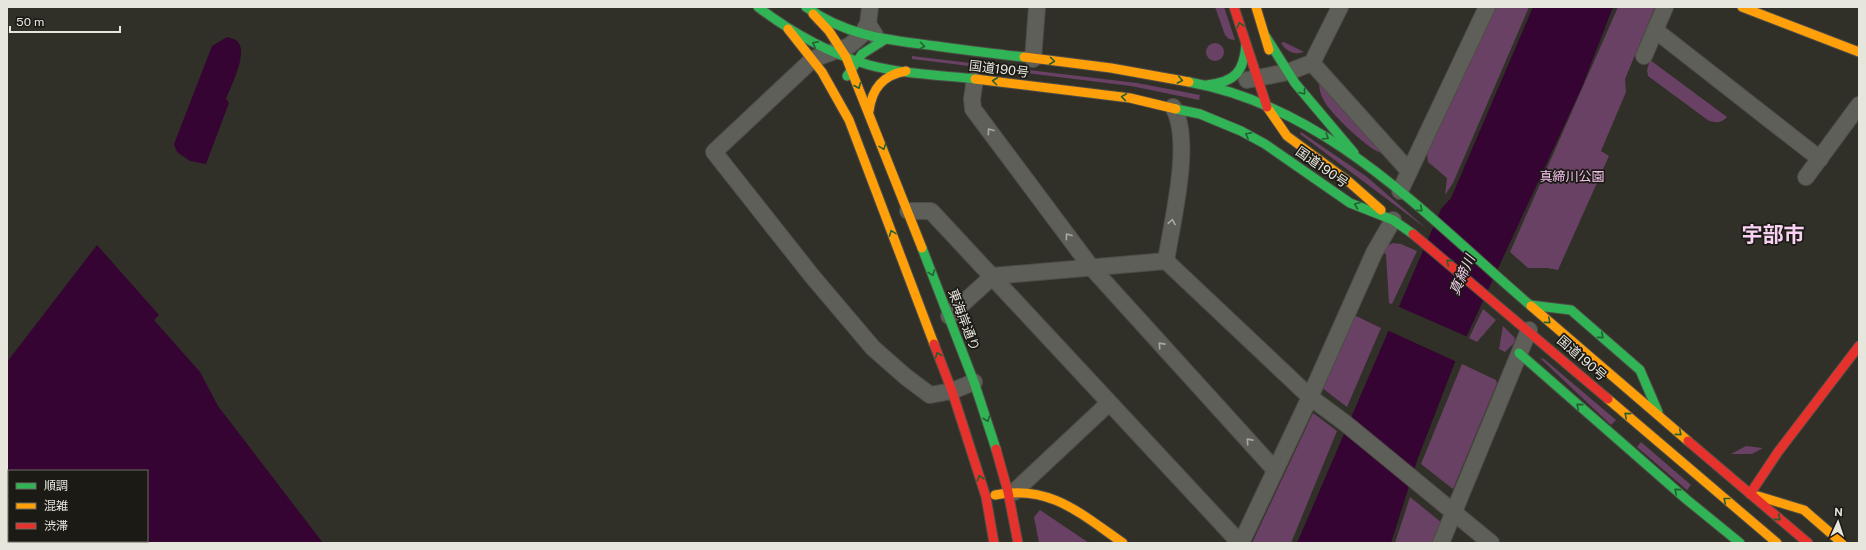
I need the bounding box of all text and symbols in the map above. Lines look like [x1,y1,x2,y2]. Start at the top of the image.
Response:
scale bar [10,8,120,34]
text: 50 m [16,15,44,29]
one-way arrow [1236,22,1244,29]
one-way arrow [812,41,819,49]
one-way arrow [919,41,925,50]
one-way arrow [1048,56,1055,65]
street label: 国道190号 [968,58,1030,80]
one-way arrow [1177,75,1183,83]
one-way arrow [992,77,998,86]
one-way arrow [853,82,861,90]
one-way arrow [1298,88,1305,95]
one-way arrow [1121,93,1127,102]
one-way arrow [988,129,995,136]
one-way arrow [1245,132,1252,139]
one-way arrow [1322,132,1329,139]
one-way arrow [878,143,886,151]
street label: 国道190号 [1293,144,1351,190]
park label: 真締川公園 [1539,169,1605,184]
one-way arrow [1353,202,1360,210]
one-way arrow [1416,205,1423,212]
one-way arrow [1167,219,1176,225]
district label: 宇部市 [1742,222,1805,247]
one-way arrow [888,230,897,237]
one-way arrow [1065,233,1072,240]
water label: 真締川 [1446,251,1479,297]
one-way arrow [1446,260,1453,267]
one-way arrow [928,269,936,276]
street label: 東海岸通り [945,287,983,353]
one-way arrow [1544,316,1551,323]
one-way arrow [1596,332,1604,339]
street label: 国道190号 [1554,333,1610,383]
one-way arrow [1159,342,1166,350]
one-way arrow [935,351,943,358]
one-way arrow [1577,404,1584,411]
one-way arrow [1624,412,1632,420]
one-way arrow [983,415,991,422]
one-way arrow [1674,428,1682,435]
one-way arrow [1246,438,1253,446]
legend [8,470,148,542]
one-way arrow [976,474,985,481]
text: 順調 [44,479,68,493]
one-way arrow [1675,489,1682,496]
one-way arrow [1723,497,1730,504]
text: 混雑 [44,499,68,513]
north arrow [1818,502,1858,542]
text: N [1834,506,1843,518]
one-way arrow [1773,513,1780,520]
text: 渋滞 [44,519,68,533]

